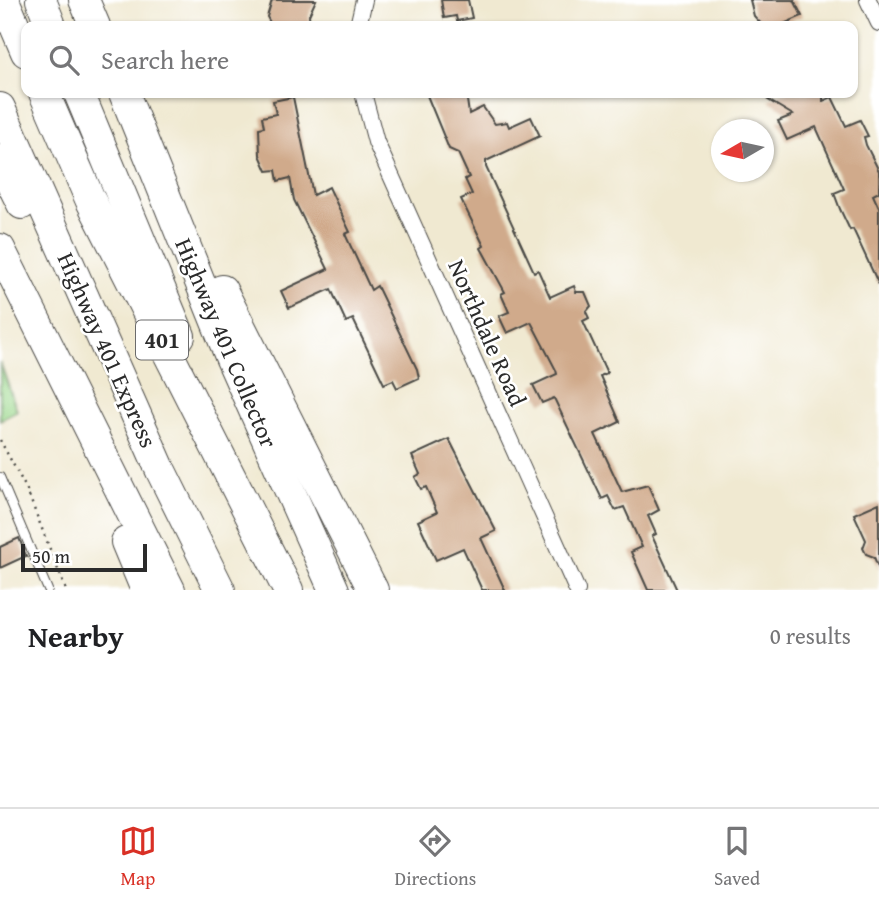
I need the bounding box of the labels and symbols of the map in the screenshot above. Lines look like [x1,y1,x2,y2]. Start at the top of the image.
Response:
north arrow [711,119,774,182]
street label: Highway 401 Collector [166,233,286,453]
street label: Highway 401 Express [49,247,166,453]
street label: Northdale Road [439,254,536,412]
road number: 401 [136,320,188,360]
scale bar [21,541,147,573]

